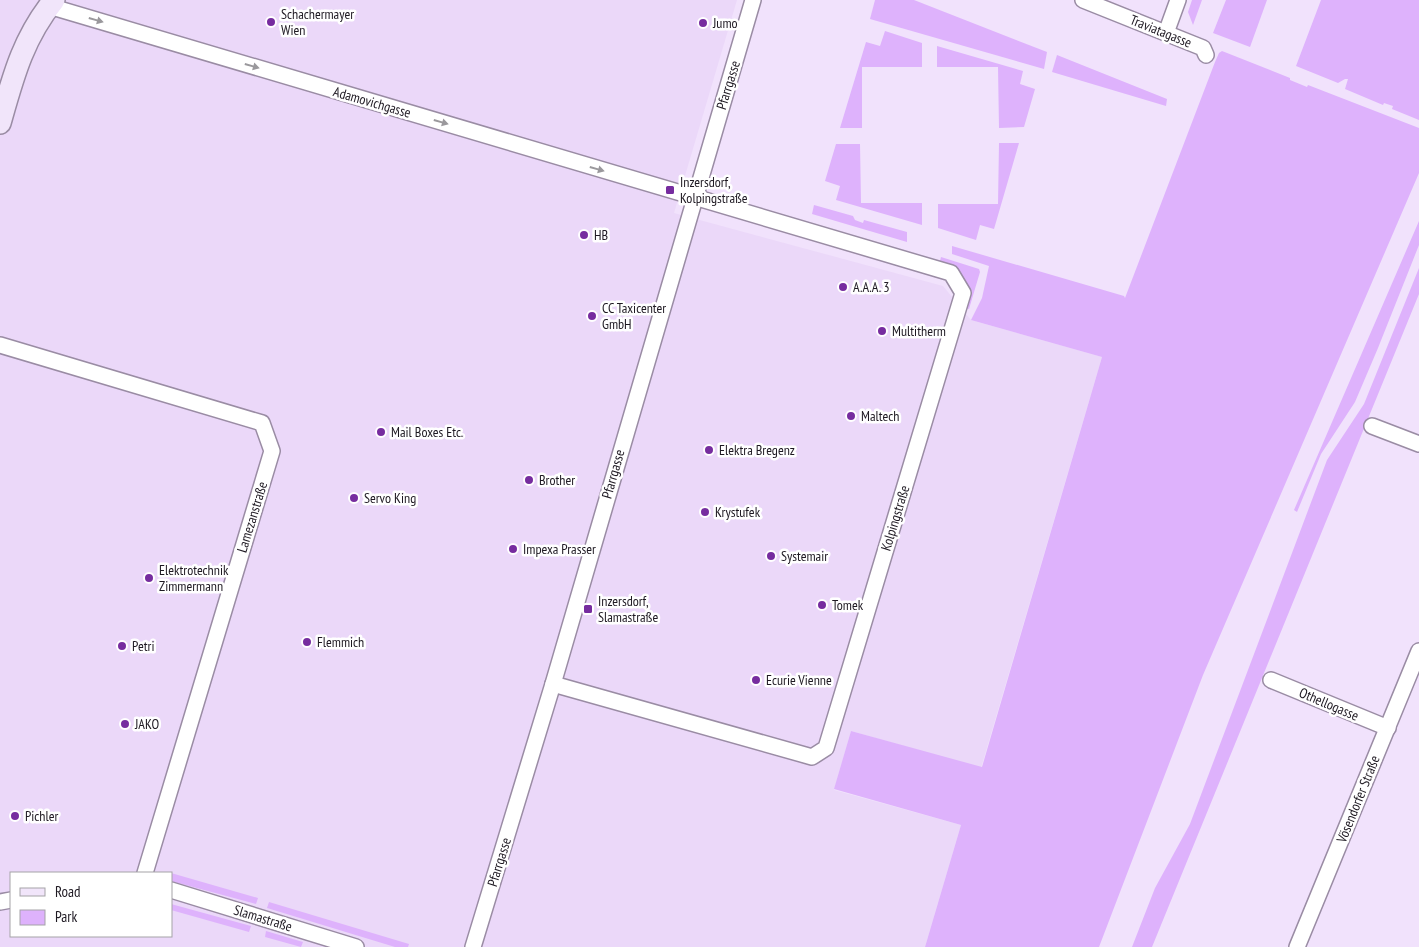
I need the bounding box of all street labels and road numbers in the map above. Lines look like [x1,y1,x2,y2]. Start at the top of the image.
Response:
street label: Traviatagasse [1128,10,1195,52]
street label: Pfarrgasse [712,58,744,112]
street label: Adamovichgasse [331,82,413,122]
street label: Pfarrgasse [597,447,629,501]
street label: Lamezanstraße [233,479,271,555]
street label: Kolpingstraße [877,483,914,553]
street label: Othellogasse [1297,683,1362,725]
street label: Vösendorfer Straße [1332,753,1384,846]
street label: Pfarrgasse [483,835,515,889]
street label: Slamastraße [232,901,295,935]

